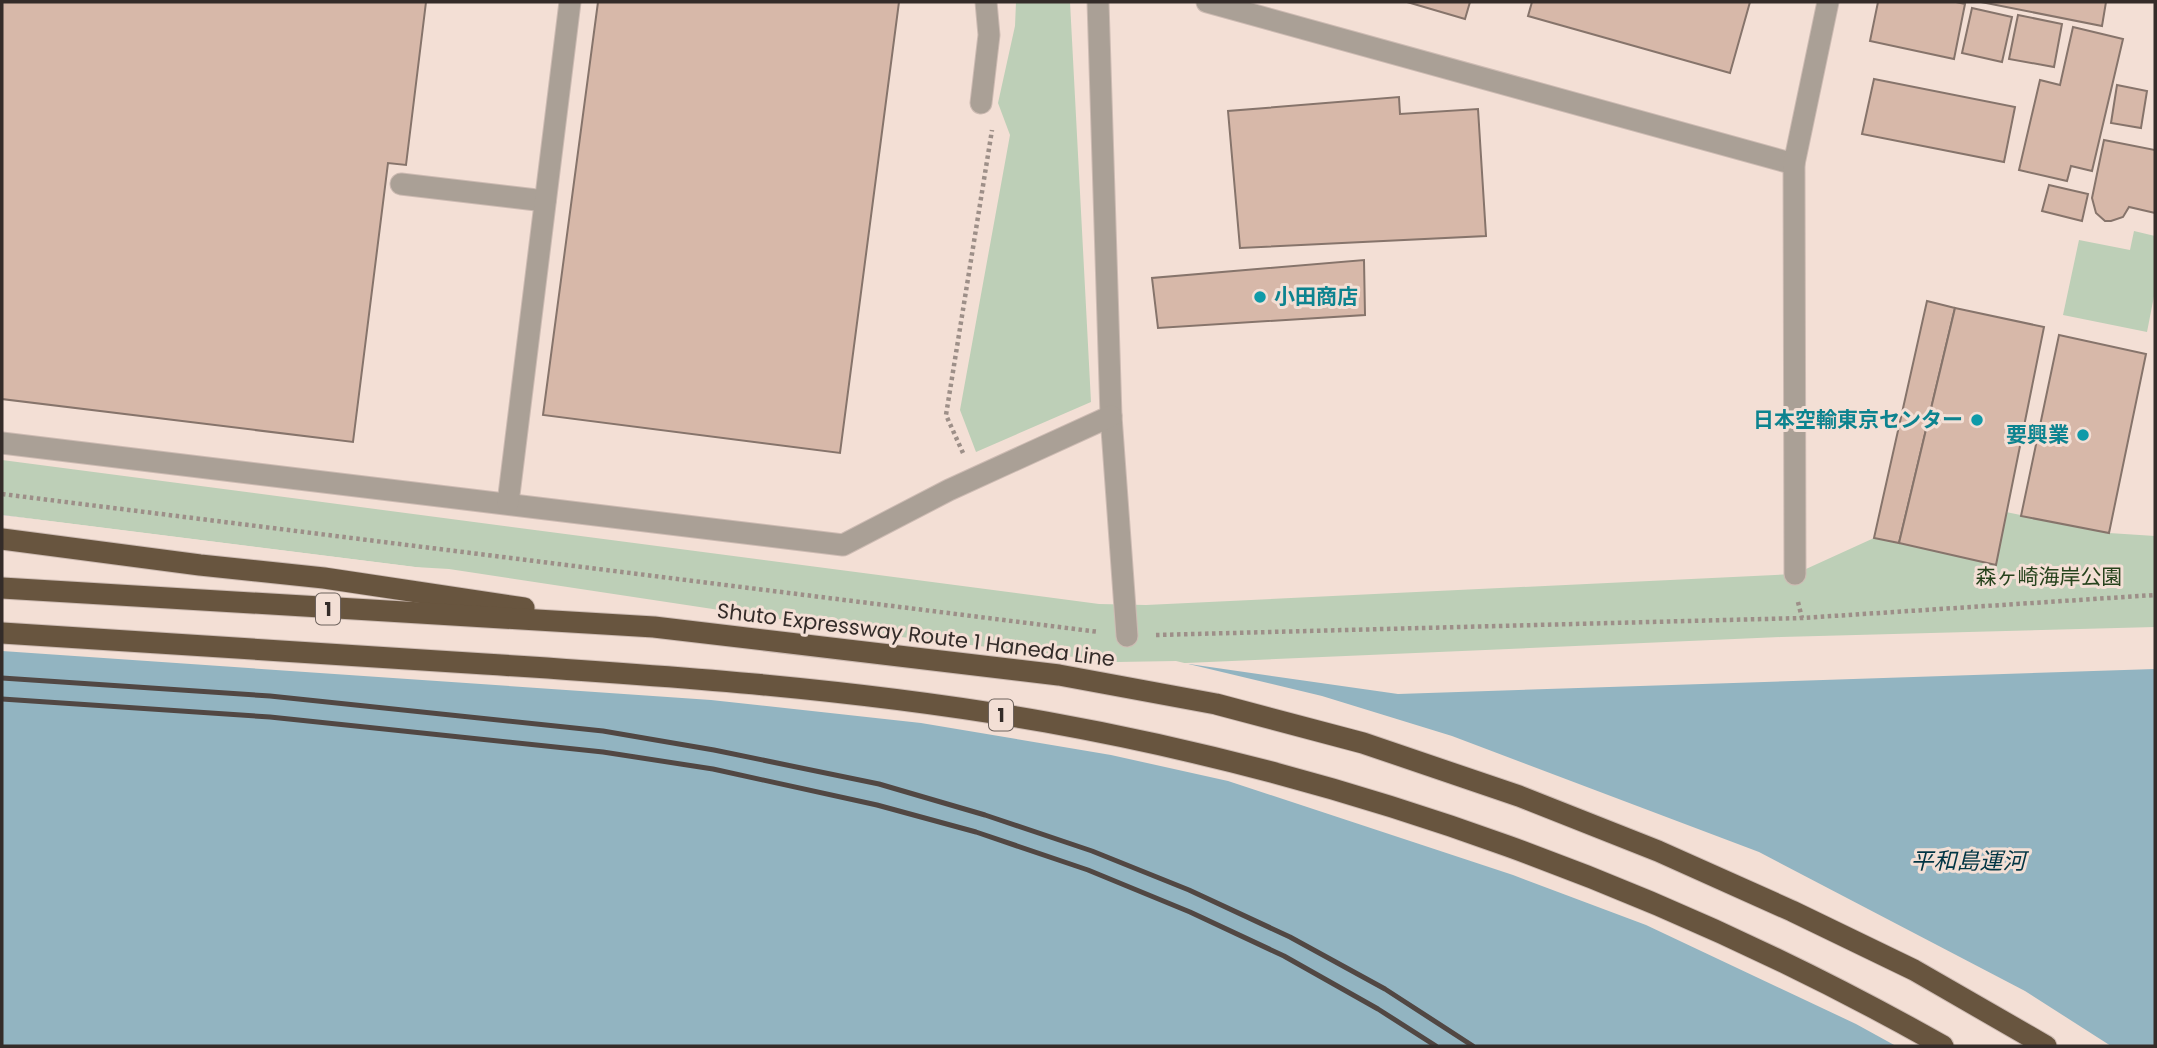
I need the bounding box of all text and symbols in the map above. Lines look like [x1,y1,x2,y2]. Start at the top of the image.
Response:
place label: 小田商店 [1274,282,1358,311]
marker: 小田商店 [1252,289,1268,305]
place label: 日本空輸東京センター [1753,405,1963,434]
marker: 日本空輸東京センター [1969,412,1985,428]
place label: 要興業 [2006,420,2069,449]
marker: 要興業 [2075,427,2091,443]
park label: 森ヶ崎海岸公園 [1976,562,2123,591]
road number: 1 [316,594,340,624]
street label: Shuto Expressway Route 1 Haneda Line [715,596,1117,673]
road number: 1 [989,700,1013,730]
water label: 平和島運河 [1911,845,2030,877]

